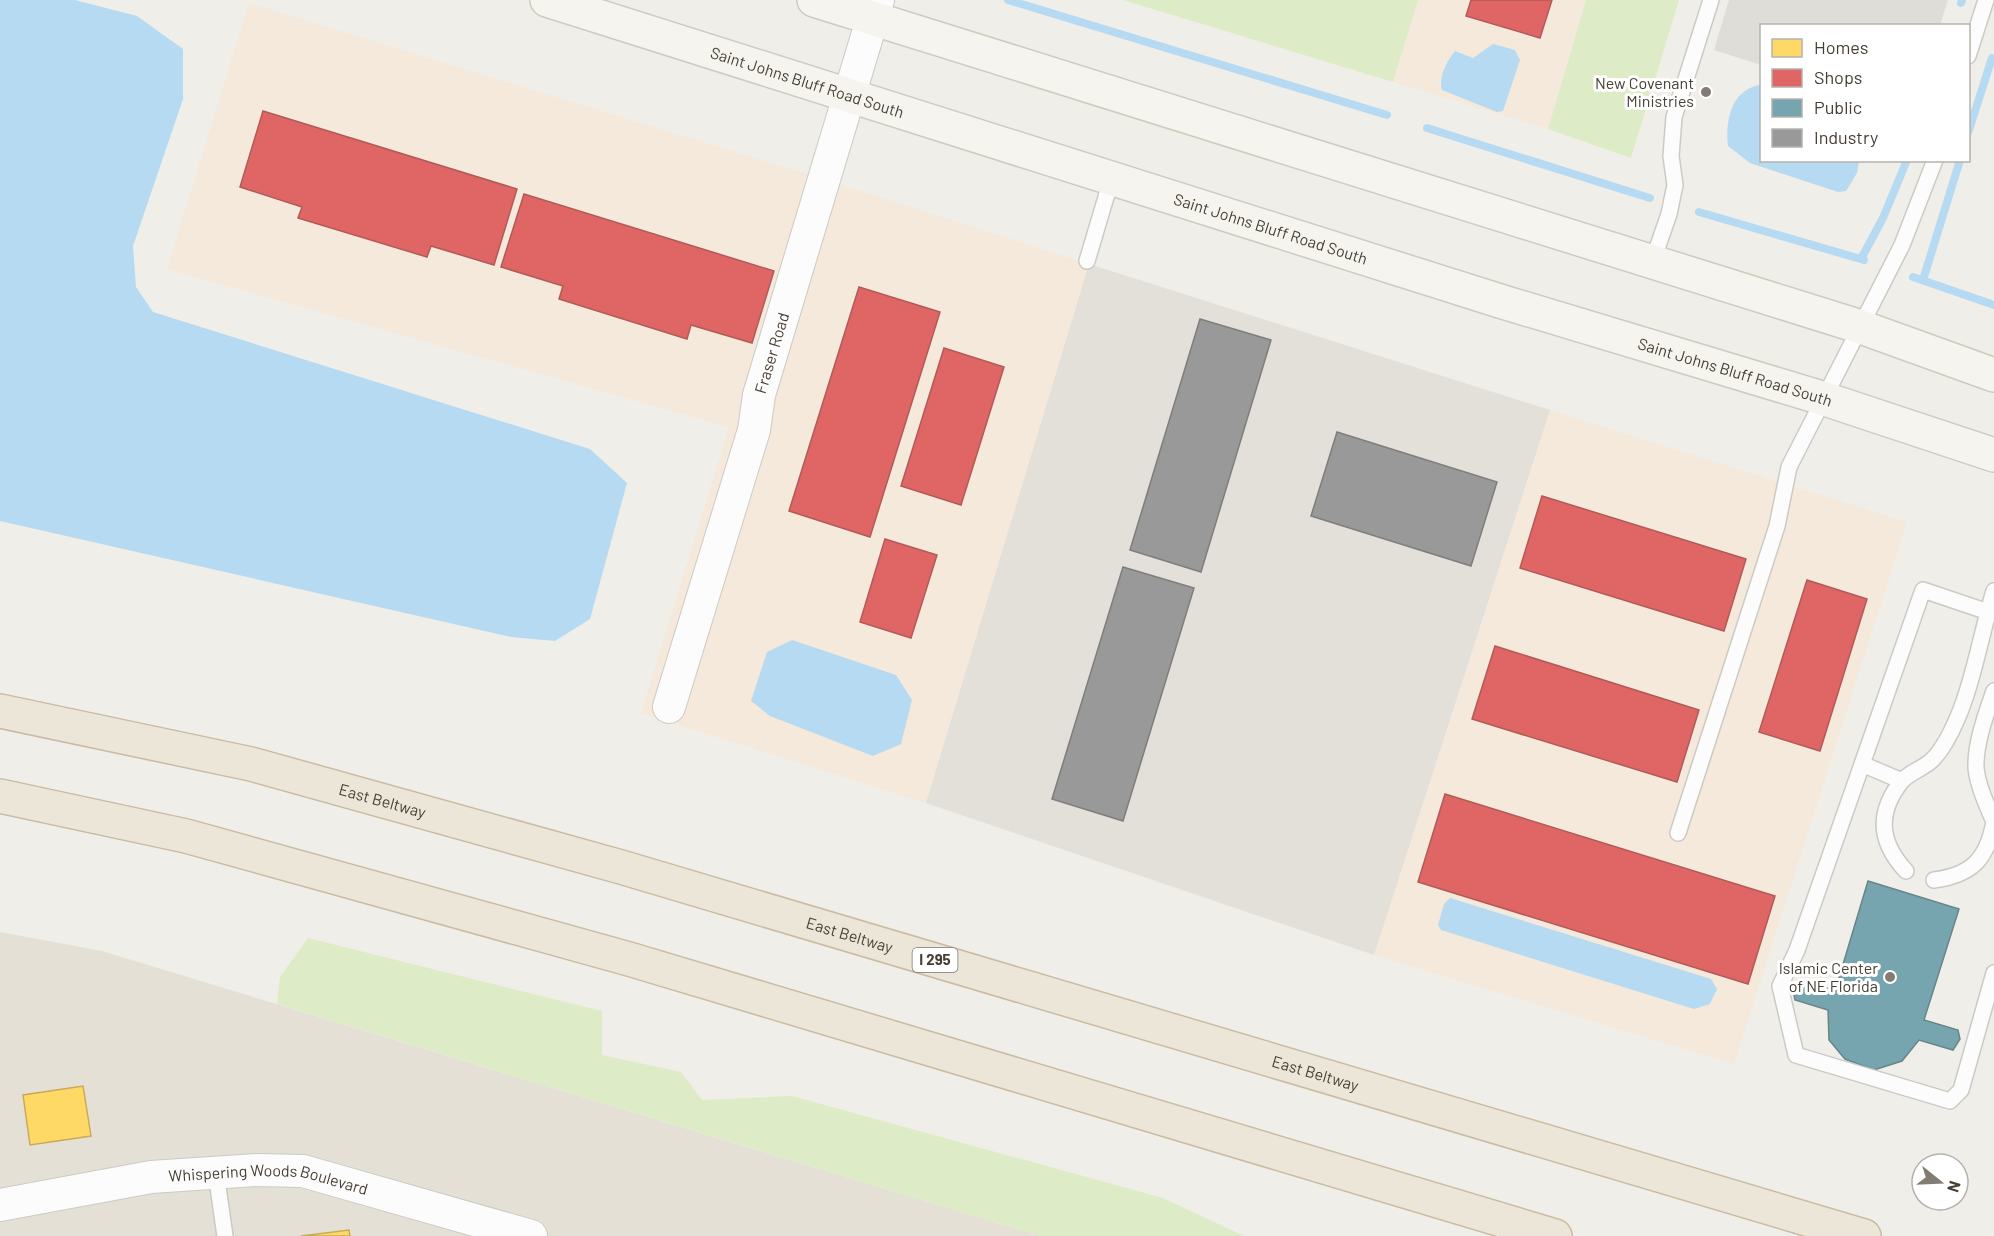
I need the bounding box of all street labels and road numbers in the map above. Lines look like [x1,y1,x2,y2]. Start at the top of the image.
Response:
street label: Saint Johns Bluff Road South [708,42,907,121]
street label: Saint Johns Bluff Road South [1172,189,1370,268]
street label: Fraser Road [750,310,792,396]
street label: Saint Johns Bluff Road South [1636,333,1835,410]
street label: East Beltway [337,779,429,821]
street label: East Beltway [804,913,896,956]
road number: I 295 [912,948,958,972]
street label: East Beltway [1270,1051,1362,1095]
street label: Whispering Woods Boulevard [168,1160,370,1198]

